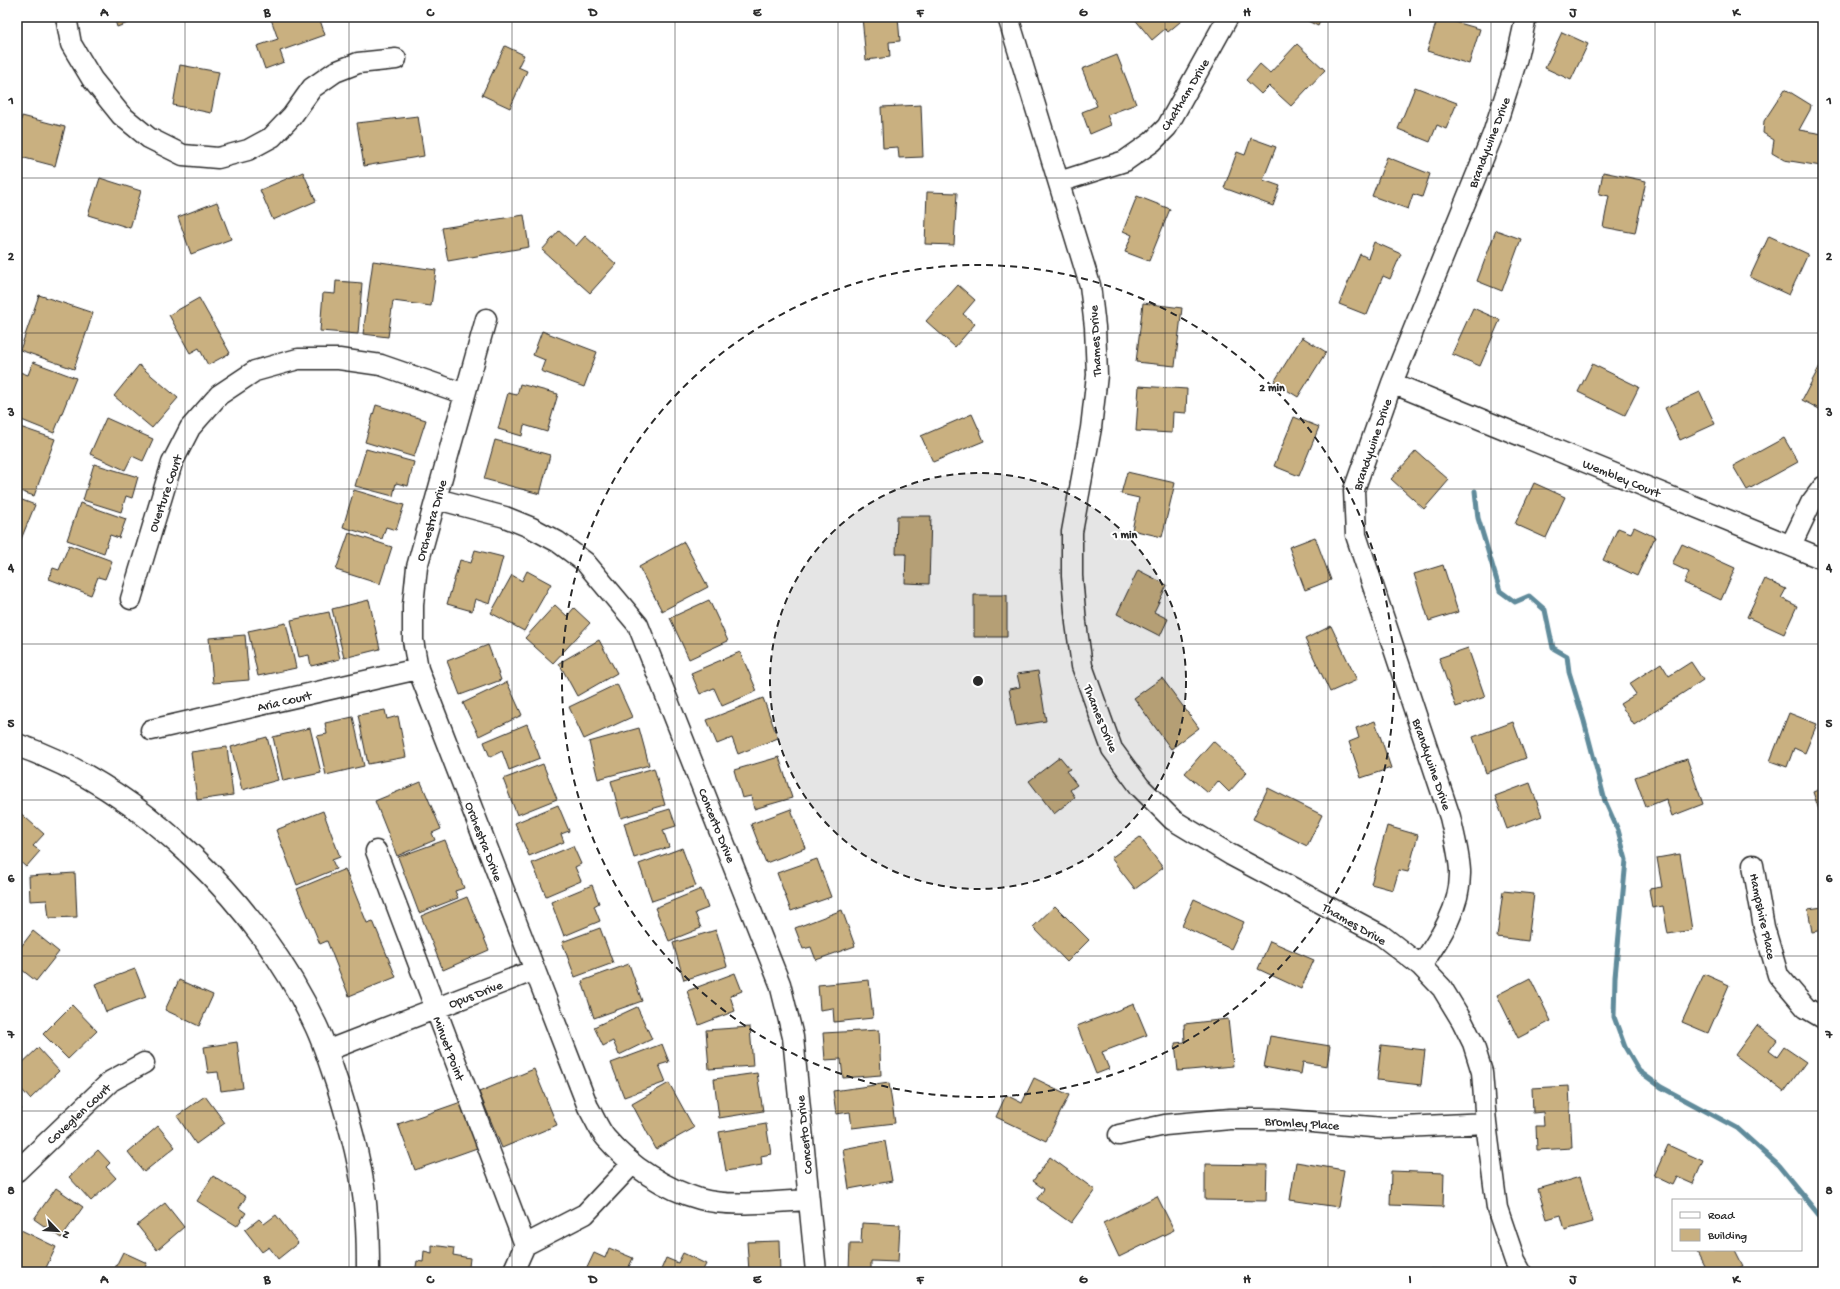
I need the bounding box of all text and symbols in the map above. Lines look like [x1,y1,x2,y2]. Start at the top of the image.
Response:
text: A [99,6,109,21]
text: B [263,6,272,21]
text: C [425,6,435,21]
text: D [588,6,598,21]
text: E [753,6,762,21]
text: F [916,6,925,21]
text: G [1079,6,1088,21]
text: H [1243,6,1251,21]
text: I [1408,6,1412,21]
text: J [1569,6,1578,21]
text: K [1731,6,1741,21]
street label: Chatham Drive [1159,56,1214,134]
text: 1 [7,94,14,109]
text: 1 [1825,94,1832,109]
street label: Brandywine Drive [1466,95,1515,191]
text: 2 [8,250,15,265]
text: 2 [1826,250,1833,265]
street label: Thames Drive [1087,305,1106,378]
text: 2 min [1259,382,1285,396]
street label: Brandywine Drive [1350,397,1396,494]
text: 3 [7,406,15,421]
text: 3 [1825,406,1833,421]
street label: Overture Court [146,452,187,534]
street label: Wembley Court [1580,457,1664,502]
street label: Orchestra Drive [414,478,451,563]
text: 1 min [1112,529,1138,543]
text: 4 [7,561,15,576]
text: 4 [1825,561,1833,576]
centre of rings [971,674,985,688]
street label: Thames Drive [1079,682,1120,755]
street label: Aria Court [256,689,315,716]
street label: Brandywine Drive [1408,716,1453,813]
text: 5 [8,717,15,732]
text: 5 [1826,717,1833,732]
street label: Concerto Drive [694,786,738,866]
street label: Orchestra Drive [461,800,505,884]
text: 6 [8,872,15,887]
street label: Hampshire Place [1745,872,1778,961]
text: 6 [1826,872,1833,887]
street label: Thames Drive [1318,900,1389,950]
street label: Opus Drive [447,978,505,1012]
street label: Minuet Point [429,1015,467,1085]
text: 7 [7,1028,16,1043]
text: 7 [1825,1028,1834,1043]
street label: Coveglen Court [45,1080,116,1148]
street label: Concerto Drive [794,1094,817,1175]
street label: Bromley Place [1263,1114,1340,1135]
text: 8 [7,1184,15,1199]
text: 8 [1825,1184,1833,1199]
legend [1672,1199,1802,1251]
text: Road [1708,1210,1735,1224]
north arrow [38,1211,78,1251]
text: N [58,1229,72,1240]
text: Building [1707,1230,1747,1244]
text: A [99,1273,109,1288]
text: B [263,1273,272,1288]
text: C [425,1273,435,1288]
text: D [588,1273,598,1288]
text: E [753,1273,762,1288]
text: F [916,1273,925,1288]
text: G [1079,1273,1088,1288]
text: H [1243,1273,1251,1288]
text: I [1408,1273,1412,1288]
text: J [1569,1273,1578,1288]
text: K [1731,1273,1741,1288]

